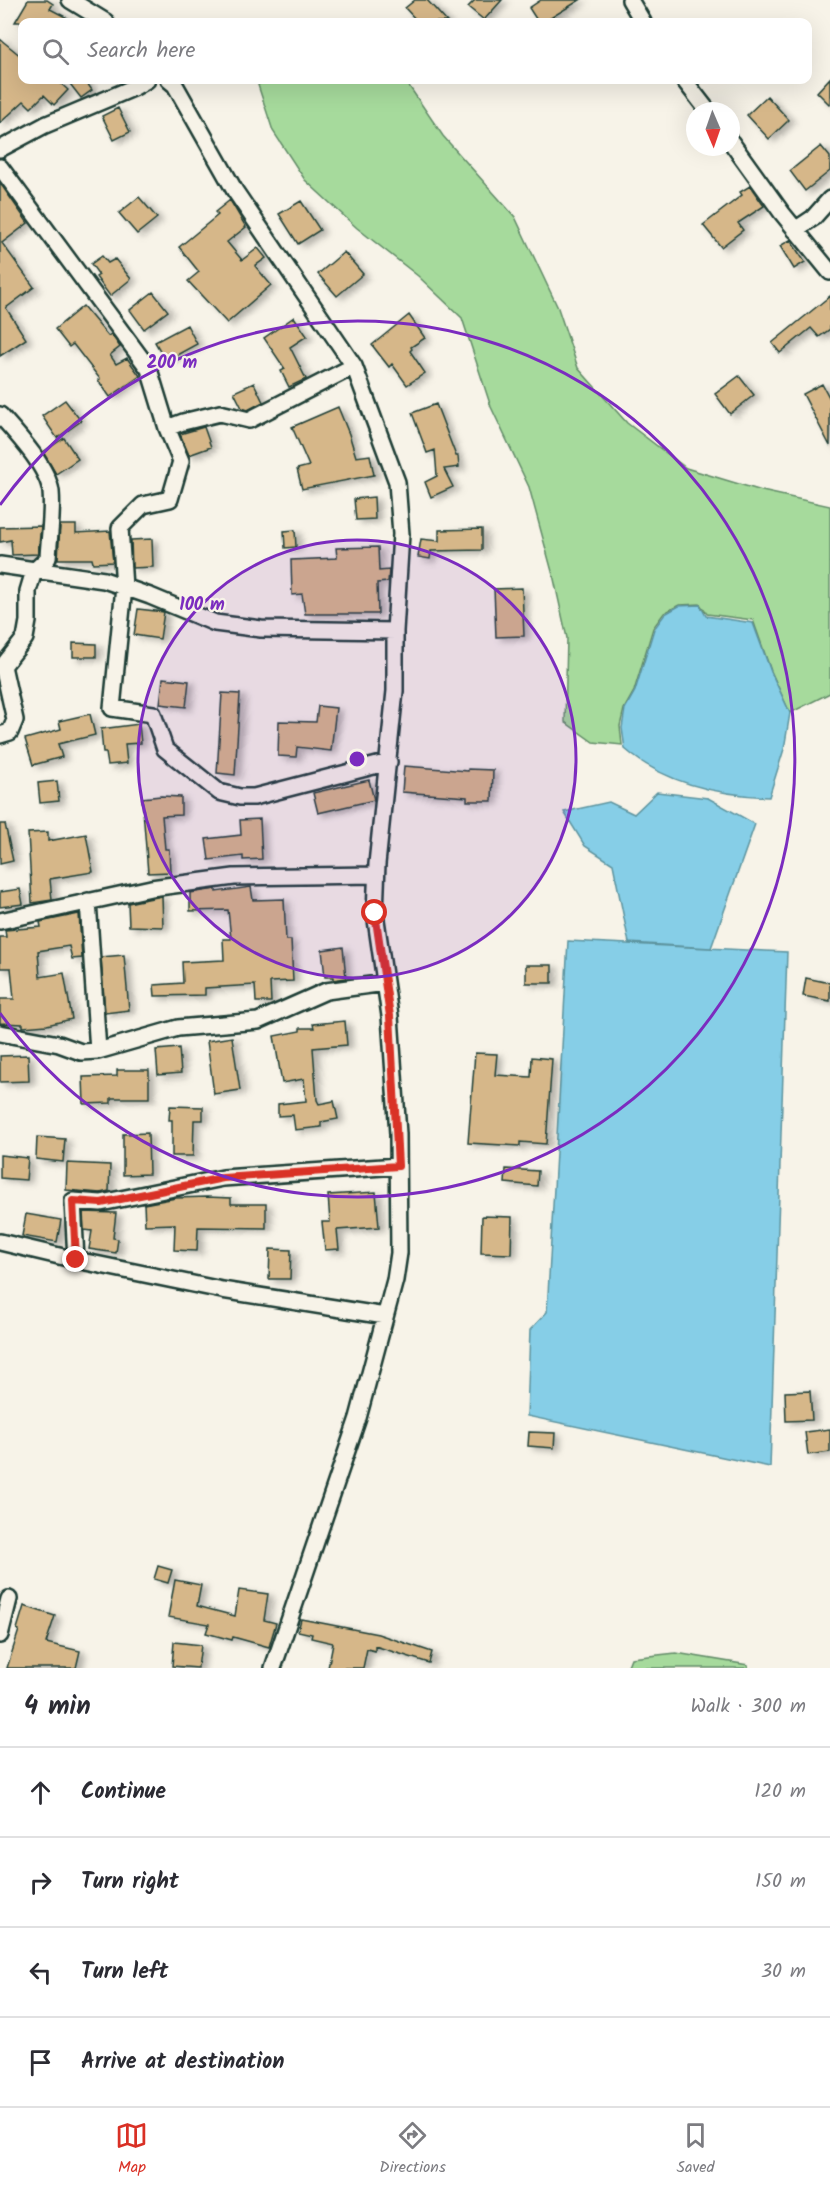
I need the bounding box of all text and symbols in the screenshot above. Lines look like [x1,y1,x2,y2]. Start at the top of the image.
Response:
search box [18,18,812,84]
text: Search here [87,34,195,69]
icon: search [39,35,72,68]
north arrow [686,102,740,156]
text: 200 m [147,349,198,378]
text: 100 m [179,591,225,620]
centre of rings [347,749,367,769]
route start [361,899,387,925]
route end [62,1246,88,1272]
text: 4 min [24,1686,91,1728]
text: Walk · 300 m [691,1691,806,1723]
text: Continue [81,1775,166,1810]
icon: ahead [24,1776,57,1809]
text: 120 m [754,1776,806,1808]
text: Turn right [81,1865,179,1900]
icon: right [24,1866,57,1899]
text: 150 m [755,1866,806,1898]
text: Turn left [81,1955,168,1990]
icon: left [24,1956,57,1989]
text: 30 m [761,1956,806,1988]
text: Arrive at destination [81,2045,284,2080]
icon: arrive [24,2046,57,2079]
tab: Map [115,2119,148,2180]
tab: Directions [379,2119,446,2180]
tab: Saved [677,2119,715,2180]

